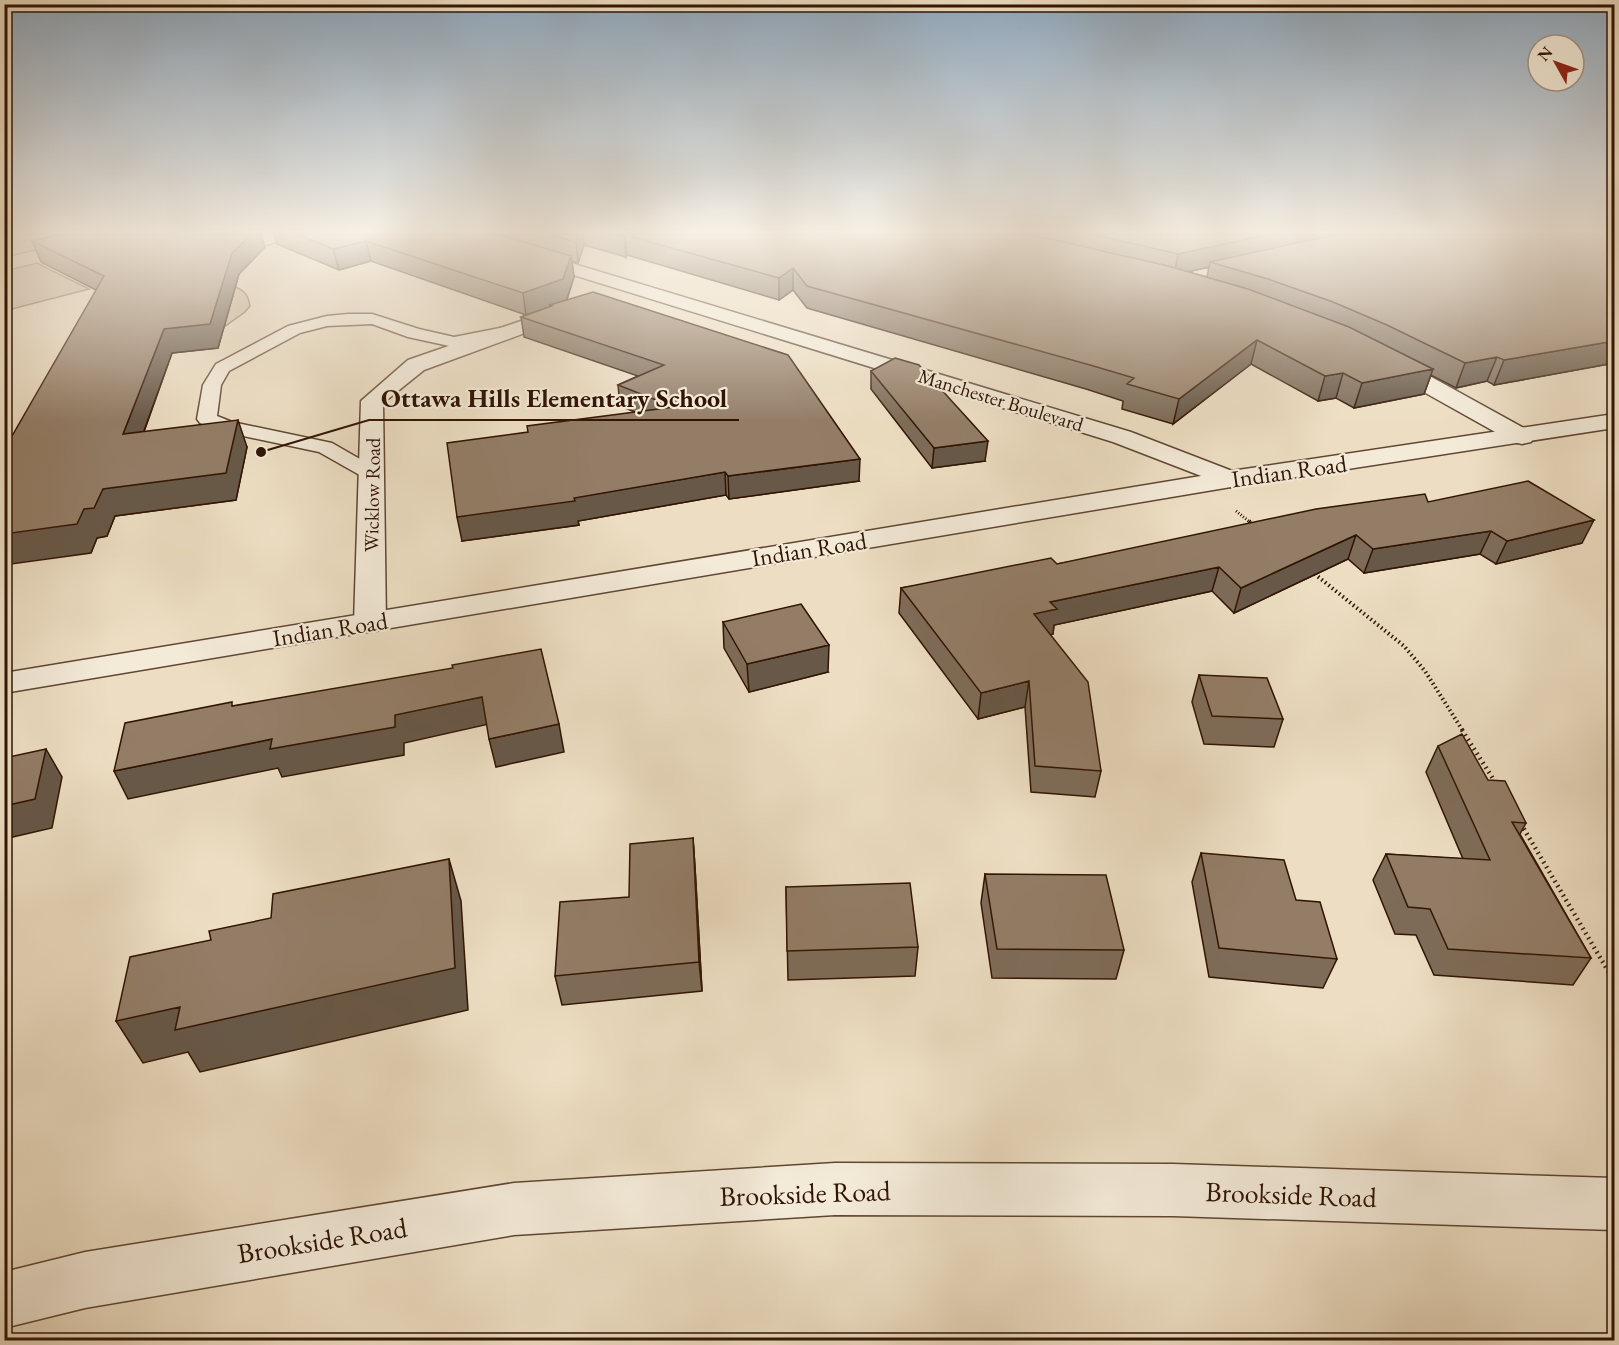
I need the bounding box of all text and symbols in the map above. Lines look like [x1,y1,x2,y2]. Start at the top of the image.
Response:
north arrow [1526,33,1586,93]
text: N [1533,42,1557,65]
street label: Manchester Boulevard [915,362,1088,438]
callout: Ottawa Hills Elementary School [369,376,739,420]
text: Ottawa Hills Elementary School [381,381,727,415]
street label: Wicklow Road [358,437,386,552]
street label: Indian Road [1229,447,1350,494]
street label: Indian Road [749,524,870,573]
street label: Indian Road [270,604,391,653]
street label: Brookside Road [719,1172,892,1214]
street label: Brookside Road [1205,1173,1378,1215]
street label: Brookside Road [235,1209,410,1271]

